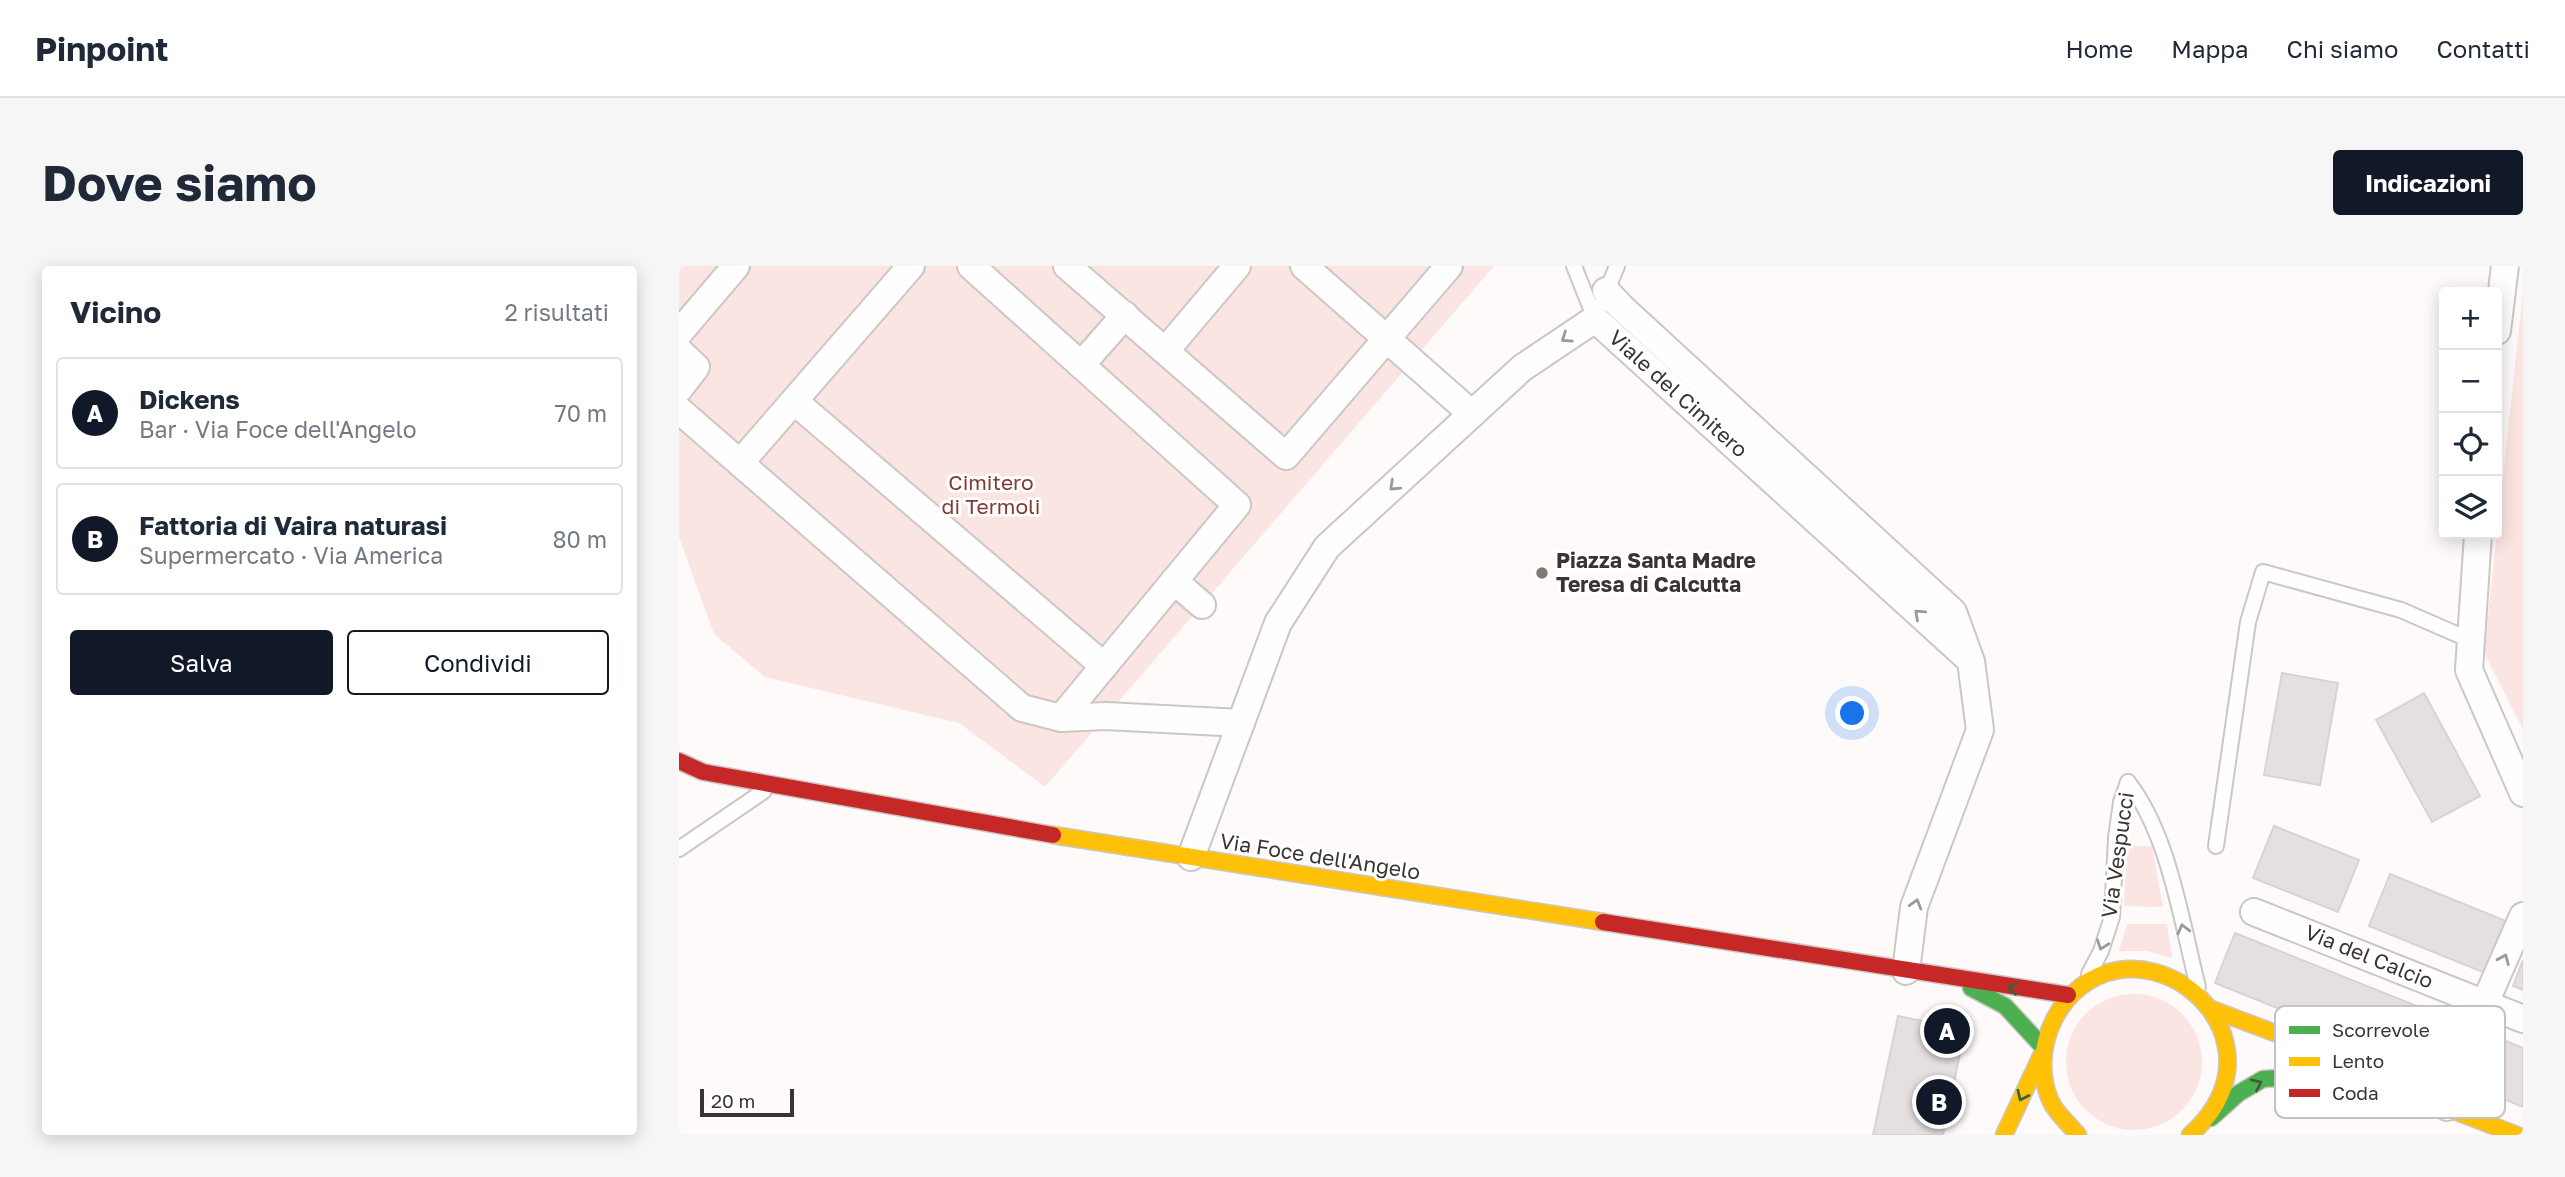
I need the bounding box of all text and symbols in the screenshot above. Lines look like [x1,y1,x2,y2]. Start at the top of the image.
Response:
text: Pinpoint [35,29,168,68]
text: Home [2065,34,2133,63]
text: Mappa [2171,34,2249,63]
text: Chi siamo [2287,34,2398,63]
text: Contatti [2436,34,2530,63]
button: Indicazioni [2333,150,2523,215]
text: Dove siamo [42,153,317,212]
map controls [2439,287,2502,539]
button: + [2439,287,2502,350]
text: Vicino [70,294,161,330]
text: 2 risultati [504,298,609,326]
street label: Viale del Cimitero [1604,324,1753,462]
one-way arrow [1561,330,1574,342]
button: − [2439,350,2502,413]
text: Dickens [139,384,240,415]
text: A [87,399,103,427]
text: 70 m [554,399,607,427]
button: locate [2439,413,2502,476]
text: Bar · Via Foce dell'Angelo [139,415,416,443]
park label: Cimitero di Termoli [942,469,1040,519]
button: layers [2439,476,2502,539]
one-way arrow [1389,478,1402,490]
text: Fattoria di Vaira naturasi [139,510,447,541]
text: B [87,525,103,553]
text: 80 m [553,525,607,553]
text: Supermercato · Via America [139,541,443,569]
place label: Piazza Santa Madre Teresa di Calcutta [1556,547,1756,597]
marker: Piazza Santa Madre Teresa di Calcutta [1534,565,1550,581]
one-way arrow [1914,609,1927,622]
button: Salva [70,630,333,695]
button: Condividi [347,630,609,695]
your location [1835,696,1869,730]
street label: Via Vespucci [2095,790,2139,920]
street label: Via Foce dell'Angelo [1218,827,1422,885]
one-way arrow [1908,898,1922,910]
street label: Via del Calcio [2301,919,2437,994]
one-way arrow [2177,923,2191,935]
one-way arrow [2096,939,2110,951]
one-way arrow [2496,954,2510,967]
one-way arrow [2007,981,2019,996]
pin: A [1924,1005,1970,1057]
legend [2275,1006,2505,1118]
text: Scorrevole [2332,1018,2430,1041]
text: Lento [2332,1049,2384,1072]
pin: B [1916,1076,1962,1128]
one-way arrow [2250,1078,2262,1092]
text: Coda [2332,1081,2379,1104]
scale bar [700,1086,795,1118]
one-way arrow [2016,1088,2030,1101]
text: 20 m [711,1089,755,1112]

